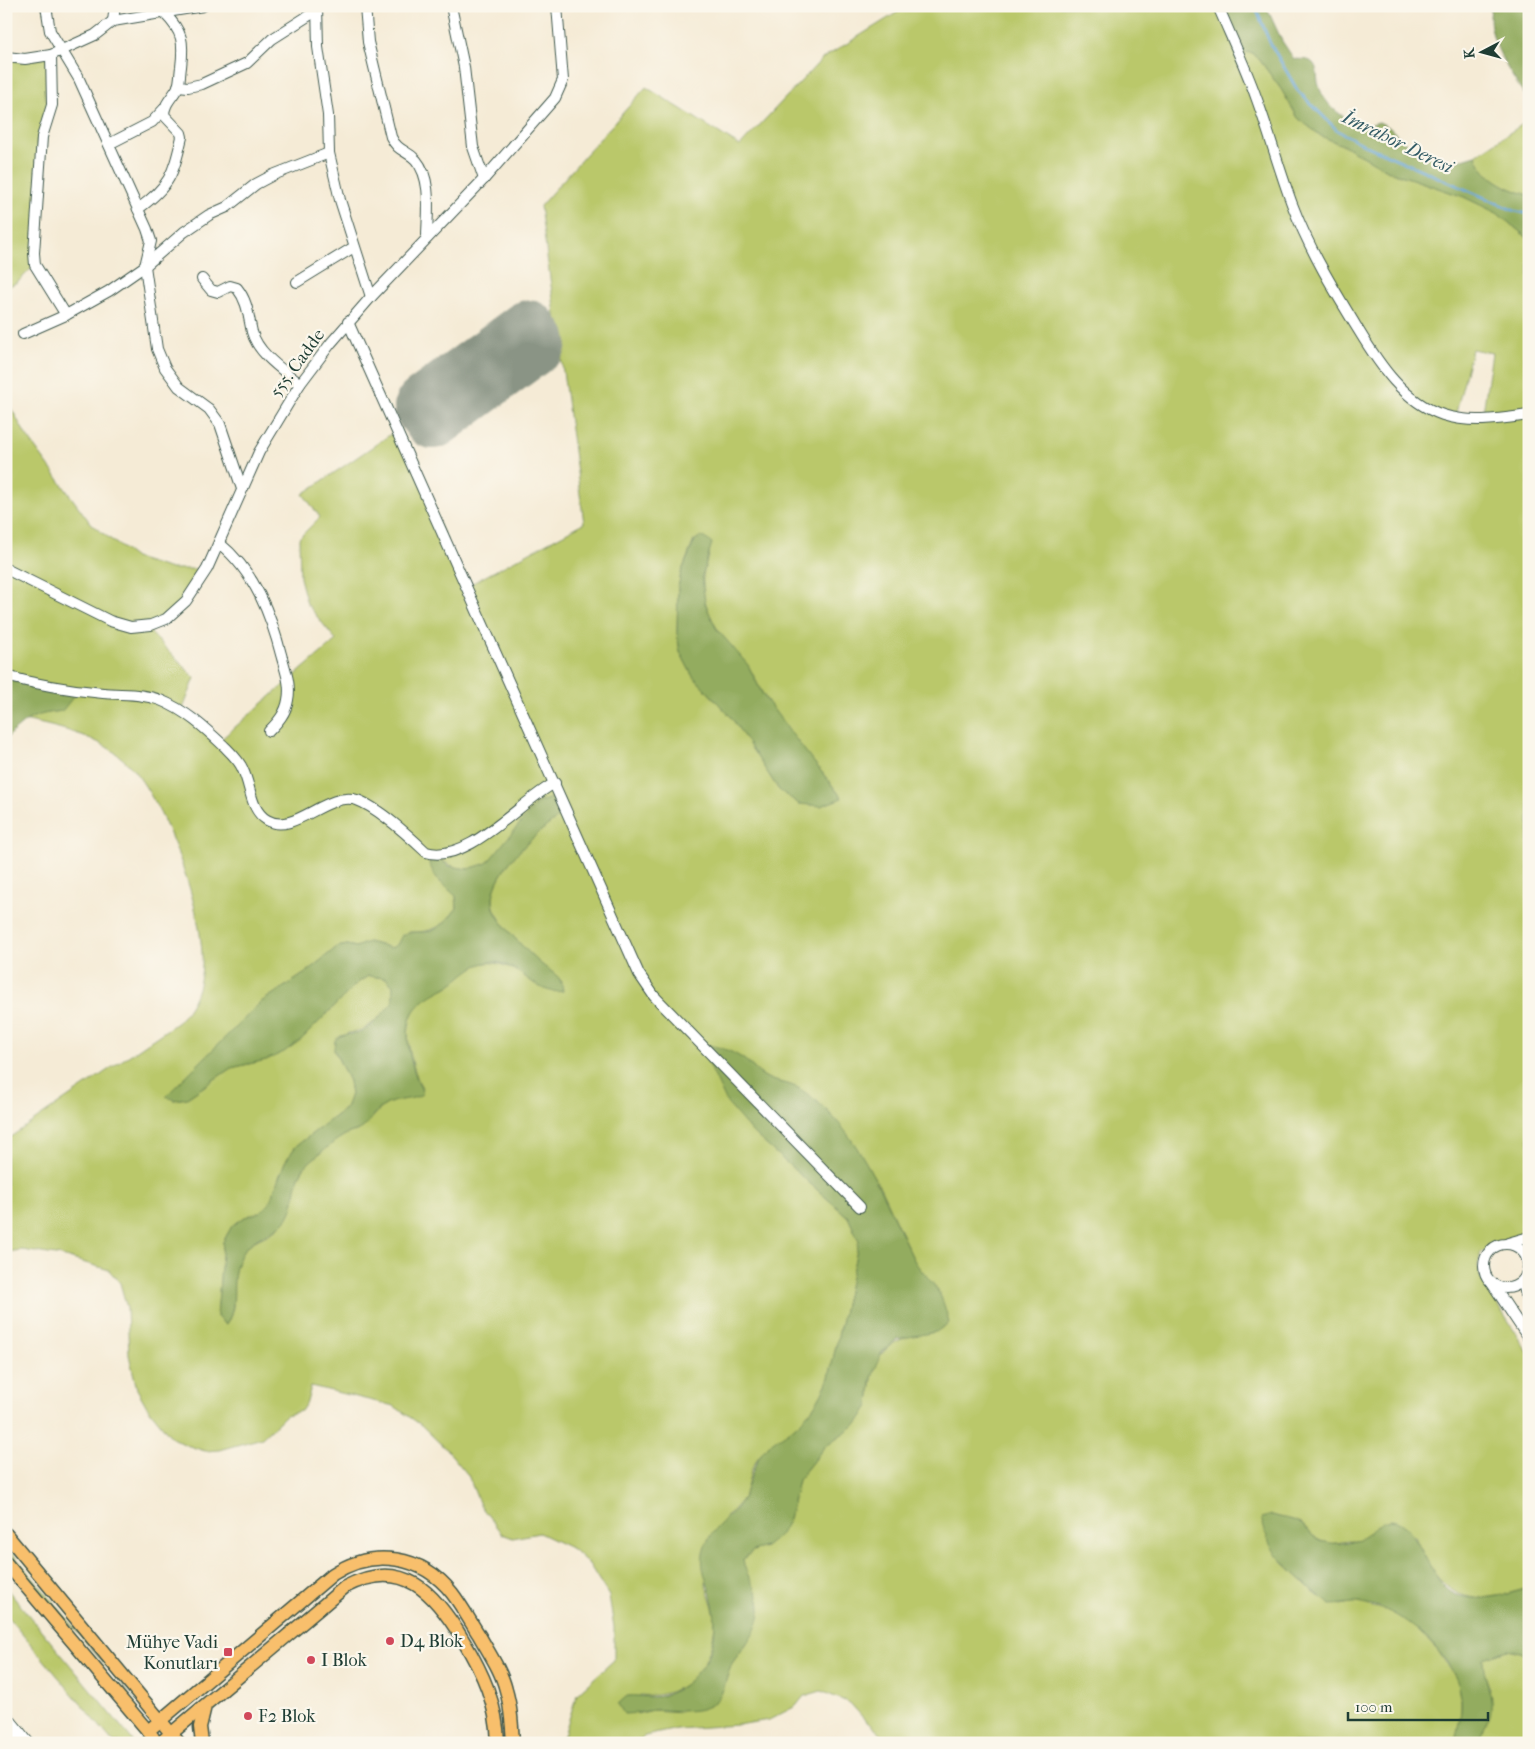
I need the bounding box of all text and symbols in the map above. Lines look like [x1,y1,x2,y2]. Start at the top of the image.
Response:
north arrow [1458,28,1508,78]
text: K [1460,47,1479,59]
water label: İmrahor Deresi [1338,104,1458,179]
street label: 555. Cadde [266,325,329,402]
place label: D4 Blok [400,1631,464,1652]
place label: Mühye Vadi Konutları [126,1632,219,1674]
marker: D4 Blok [384,1635,396,1647]
marker: Mühye Vadi Konutları [222,1646,234,1658]
place label: I Blok [321,1650,367,1671]
marker: I Blok [305,1654,317,1666]
scale bar [1348,1689,1488,1721]
text: 100 m [1355,1698,1393,1716]
place label: F2 Blok [258,1706,316,1727]
marker: F2 Blok [242,1710,254,1722]

